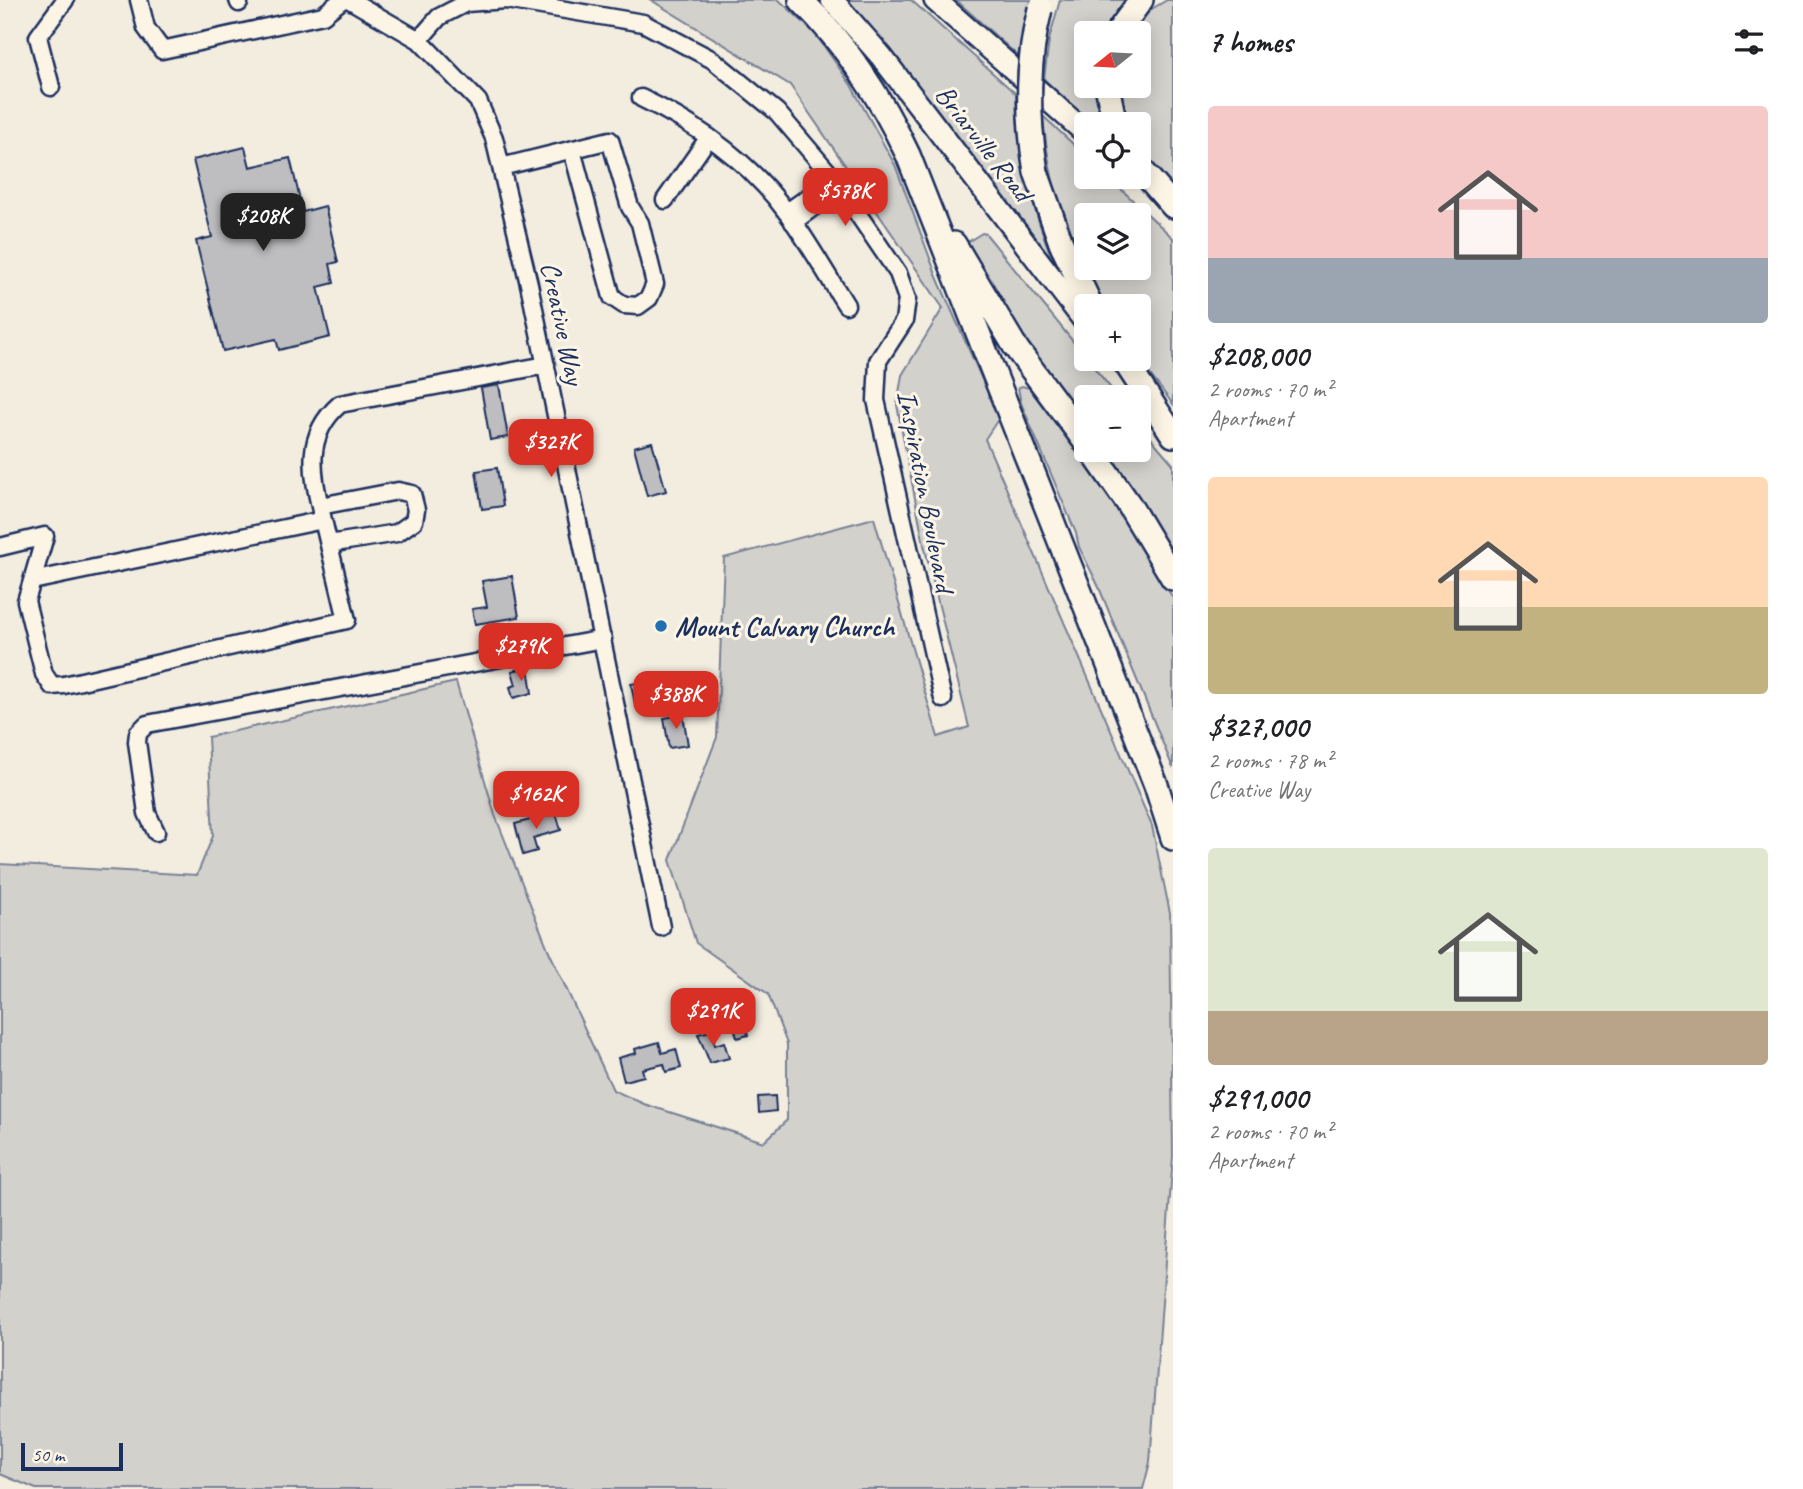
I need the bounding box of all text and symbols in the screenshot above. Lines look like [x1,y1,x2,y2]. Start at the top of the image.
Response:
north arrow [1074,21,1152,98]
map controls [1074,21,1151,462]
text: 7 homes [1208,23,1293,61]
icon: filters [1730,23,1768,61]
street label: Briarville Road [928,78,1043,211]
button: locate [1074,112,1151,189]
icon: home [1425,152,1551,278]
pin: $578K [796,168,894,228]
text: $578K [819,176,871,205]
pin: $208K [214,194,312,253]
text: $208K [236,201,290,230]
button: layers [1074,203,1151,280]
street label: Creative Way [533,259,594,390]
button: + [1074,294,1151,371]
text: $208,000 [1208,337,1308,375]
text: 2 rooms · 70 m² [1208,375,1332,404]
button: − [1074,385,1151,462]
street label: Inspiration Boulevard [889,387,963,598]
text: Apartment [1208,404,1293,433]
pin: $327K [502,420,600,479]
text: $327K [525,427,578,456]
icon: home [1425,523,1551,649]
place label: Mount Calvary Church [675,609,896,644]
marker: Mount Calvary Church [653,618,669,634]
pin: $279K [472,624,570,683]
text: $279K [495,631,547,660]
pin: $388K [627,672,725,731]
text: $388K [649,679,703,708]
text: $327,000 [1208,708,1308,746]
text: 2 rooms · 78 m² [1208,746,1332,775]
pin: $162K [487,772,585,831]
text: Creative Way [1208,775,1310,804]
text: $162K [509,779,563,808]
icon: home [1425,894,1551,1020]
pin: $291K [664,988,762,1048]
text: $291K [687,996,739,1025]
text: $291,000 [1208,1079,1308,1117]
text: 2 rooms · 70 m² [1208,1117,1332,1146]
text: Apartment [1208,1146,1293,1175]
scale bar [21,1440,122,1472]
text: 50 m [32,1443,64,1467]

